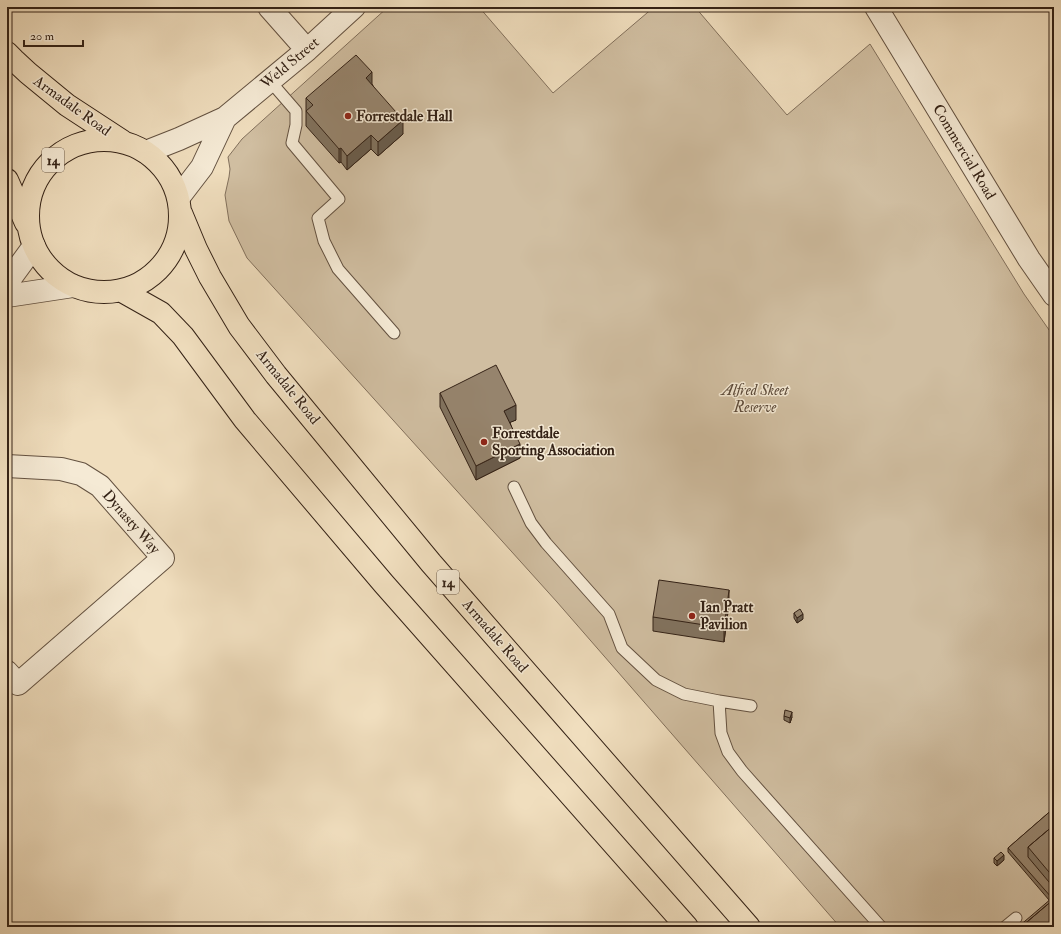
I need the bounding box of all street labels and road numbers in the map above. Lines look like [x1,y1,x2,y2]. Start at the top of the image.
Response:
street label: Weld Street [256,33,323,94]
street label: Armadale Road [29,71,115,141]
street label: Commercial Road [928,101,1000,204]
road number: 14 [42,148,64,172]
street label: Armadale Road [251,345,324,429]
street label: Dynasty Way [98,486,164,558]
road number: 14 [437,570,459,594]
street label: Armadale Road [457,595,532,677]

